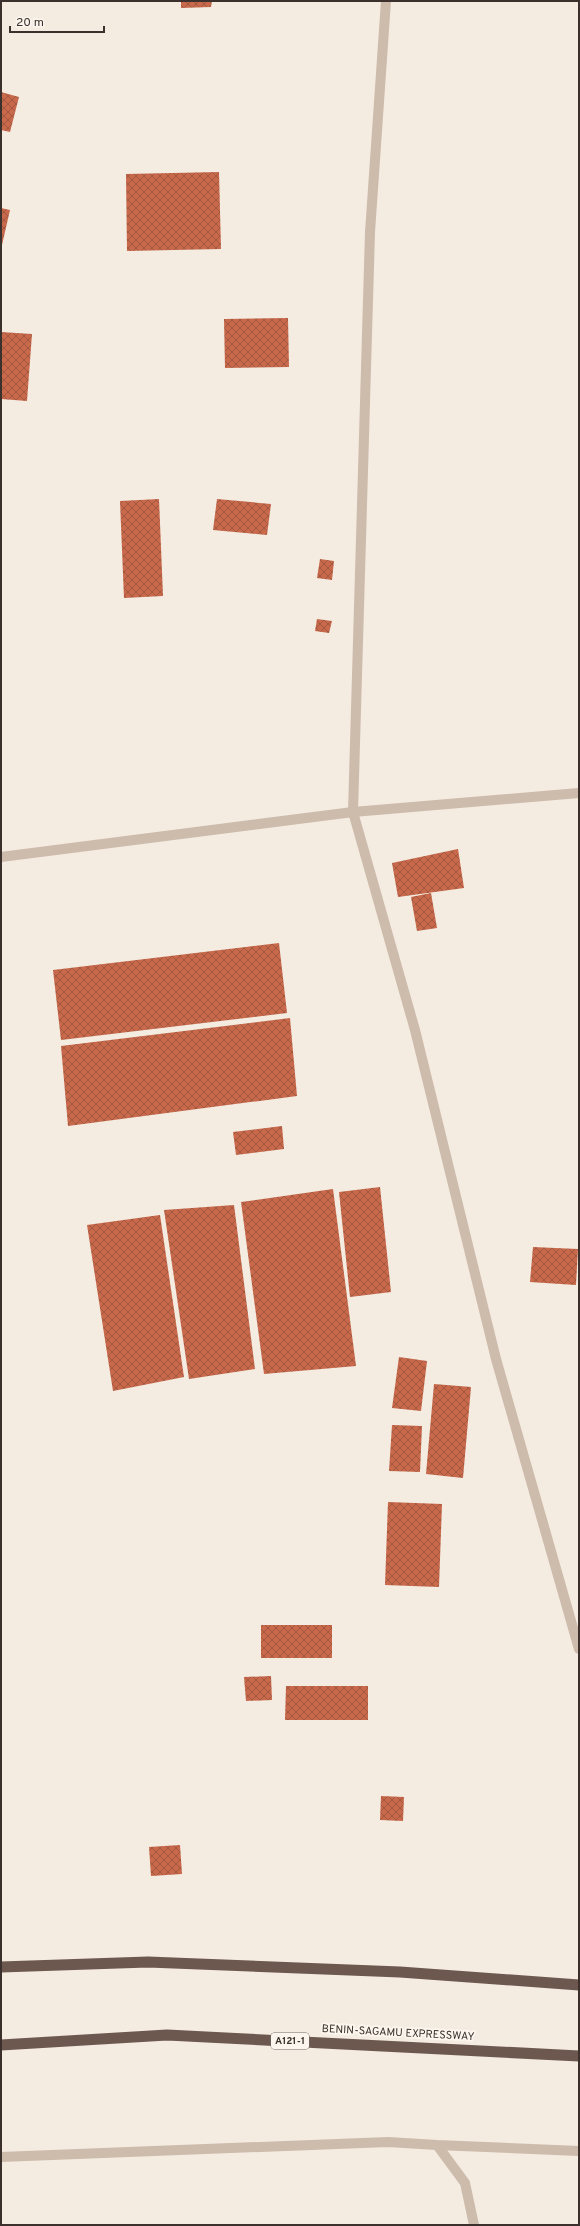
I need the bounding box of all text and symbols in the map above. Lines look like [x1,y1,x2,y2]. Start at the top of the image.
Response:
scale bar [10,8,104,34]
text: 20 m [16,15,44,31]
street label: BENIN-SAGAMU EXPRESSWAY [321,2022,475,2044]
road number: A121-1 [271,2033,309,2049]

